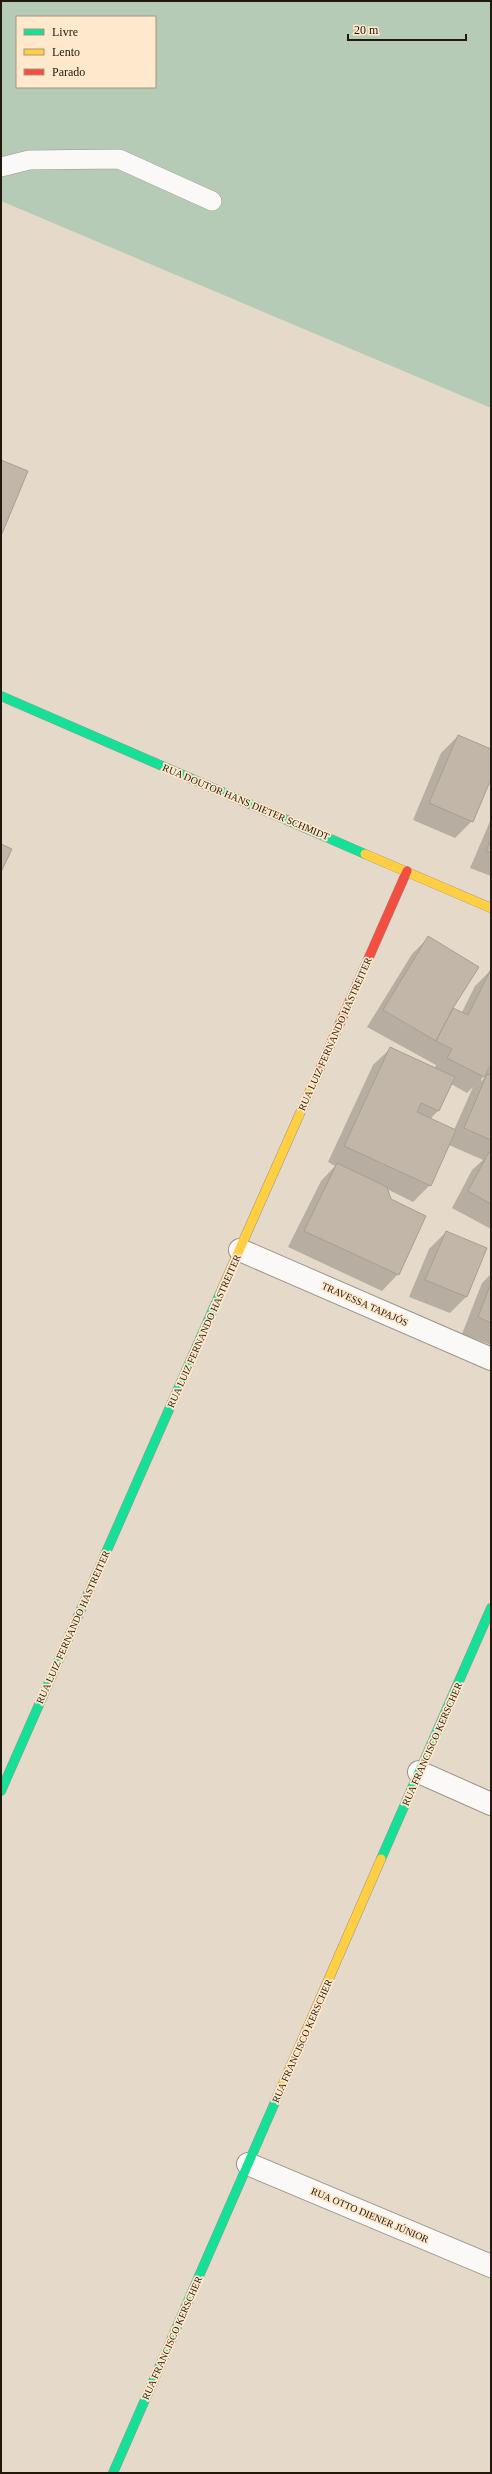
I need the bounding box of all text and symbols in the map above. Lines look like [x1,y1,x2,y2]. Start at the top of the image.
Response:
legend [16,16,156,88]
scale bar [348,16,466,42]
text: 20 m [354,23,379,37]
text: Livre [52,25,78,39]
text: Lento [52,45,80,59]
text: Parado [52,65,85,79]
street label: RUA DOUTOR HANS DIETER SCHMIDT [161,762,331,842]
street label: RUA LUIZ FERNANDO HASTREITER [296,955,374,1112]
street label: RUA LUIZ FERNANDO HASTREITER [165,1252,243,1409]
street label: TRAVESSA TAPAJÓS [320,1280,410,1328]
street label: RUA LUIZ FERNANDO HASTREITER [34,1548,112,1705]
street label: RUA FRANCISCO KERSCHER [400,1680,464,1807]
street label: RUA FRANCISCO KERSCHER [270,1977,334,2104]
street label: RUA OTTO DIENER JÚNIOR [310,2185,431,2245]
street label: RUA FRANCISCO KERSCHER [140,2274,204,2401]

